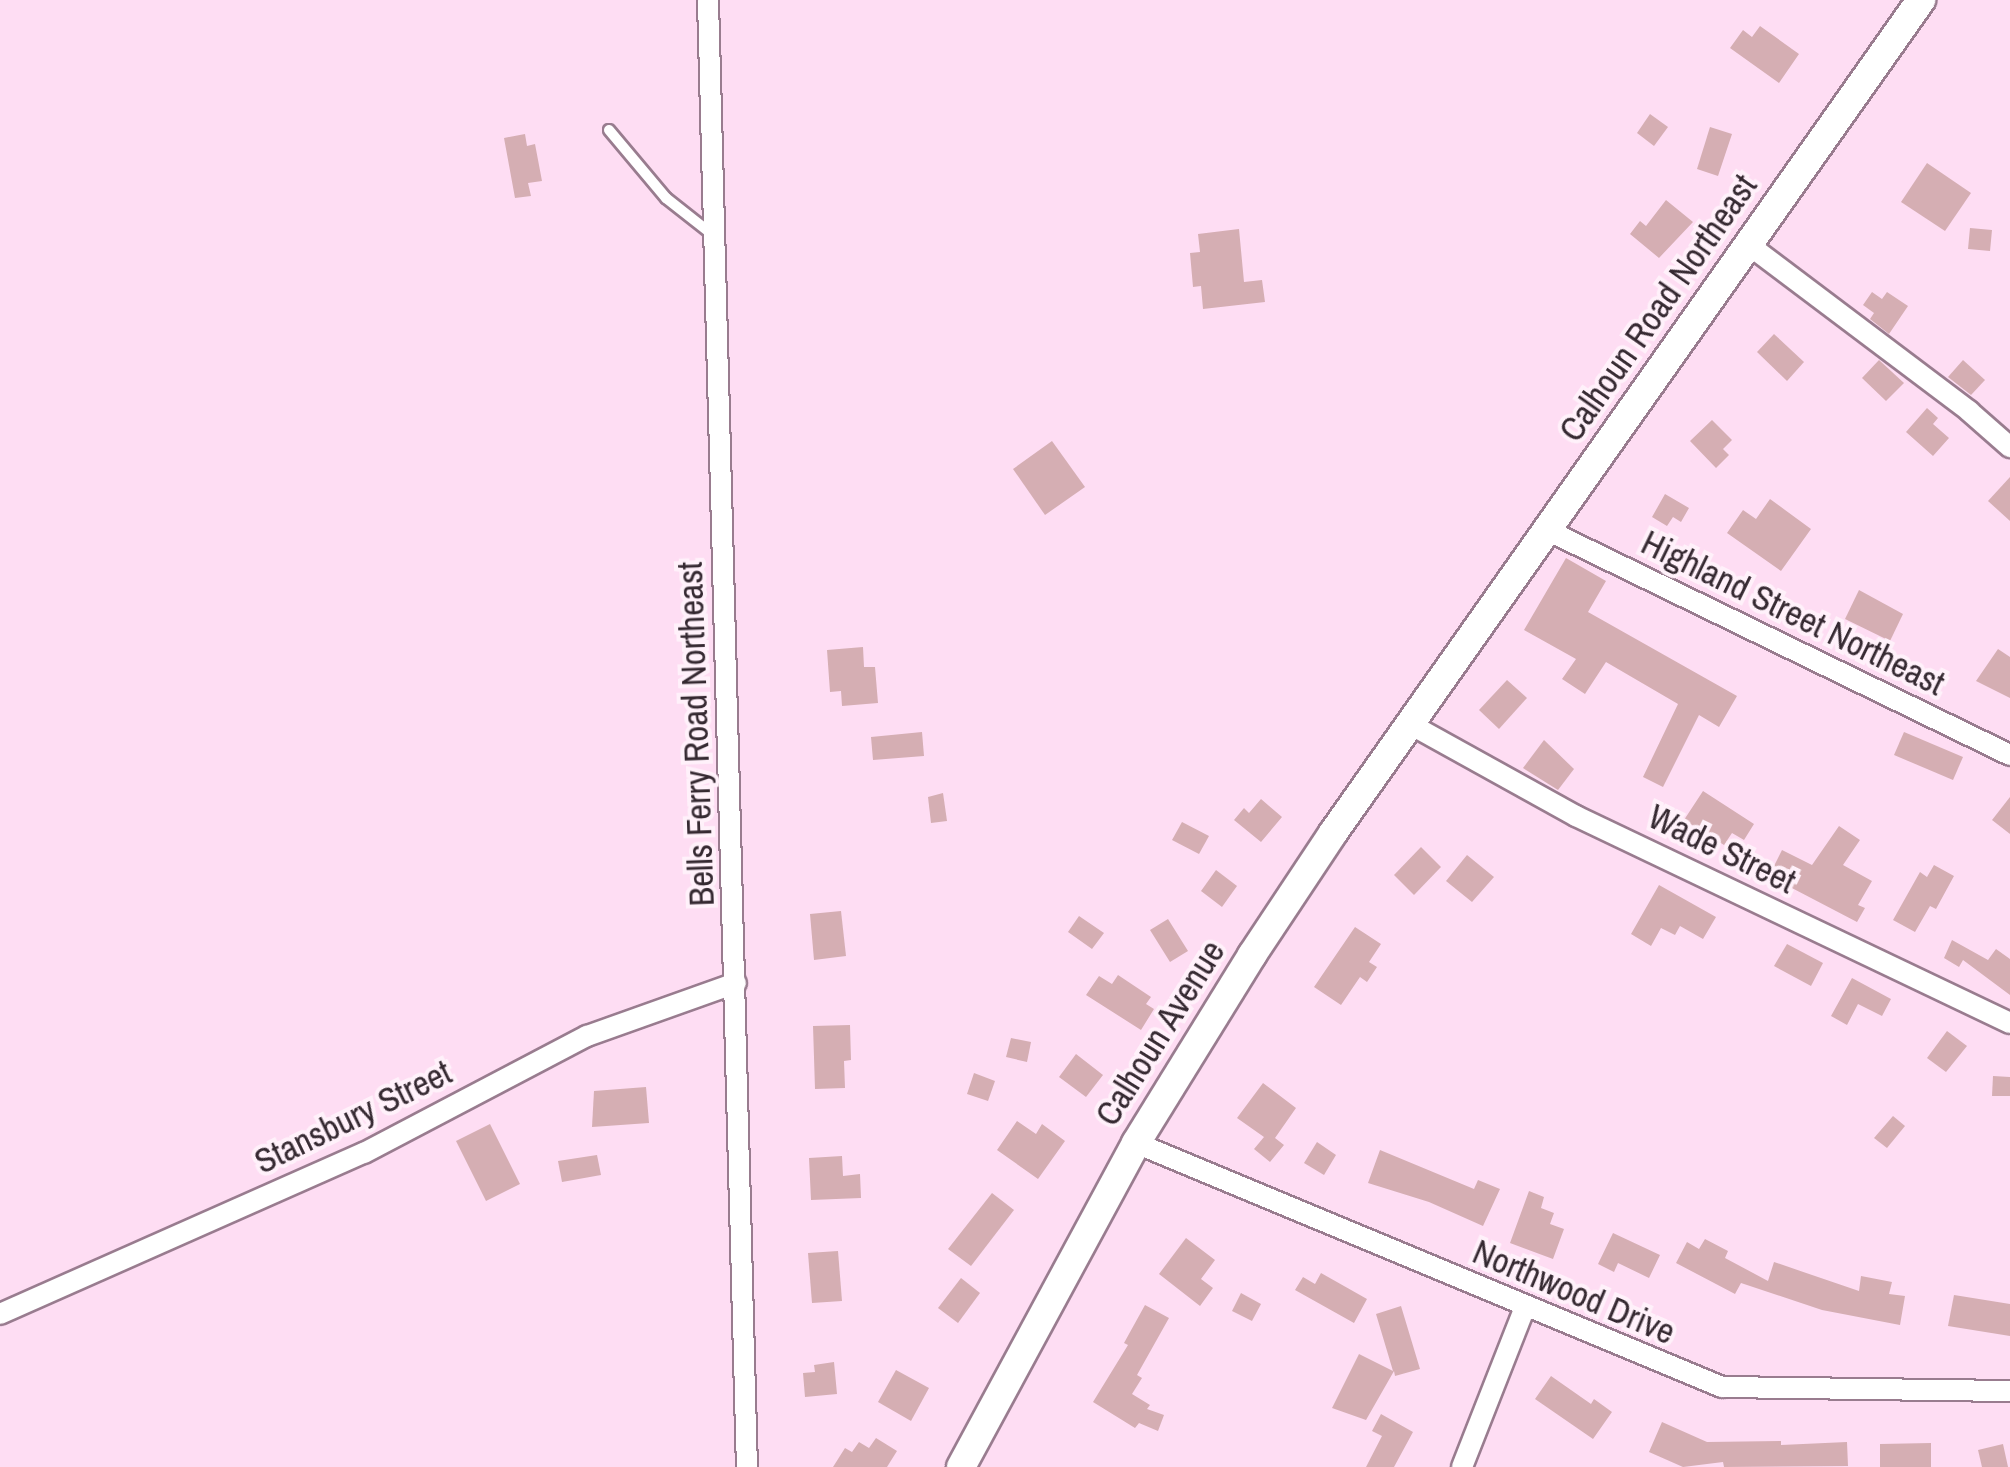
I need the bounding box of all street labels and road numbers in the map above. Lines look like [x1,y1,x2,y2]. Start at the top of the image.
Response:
street label: Calhoun Road Northeast [1550,167,1766,449]
street label: Highland Street Northeast [1635,521,1951,705]
street label: Bells Ferry Road Northeast [669,561,723,907]
street label: Wade Street [1642,795,1802,903]
street label: Calhoun Avenue [1086,932,1234,1134]
street label: Stansbury Street [248,1051,458,1183]
street label: Northwood Drive [1467,1231,1681,1353]

